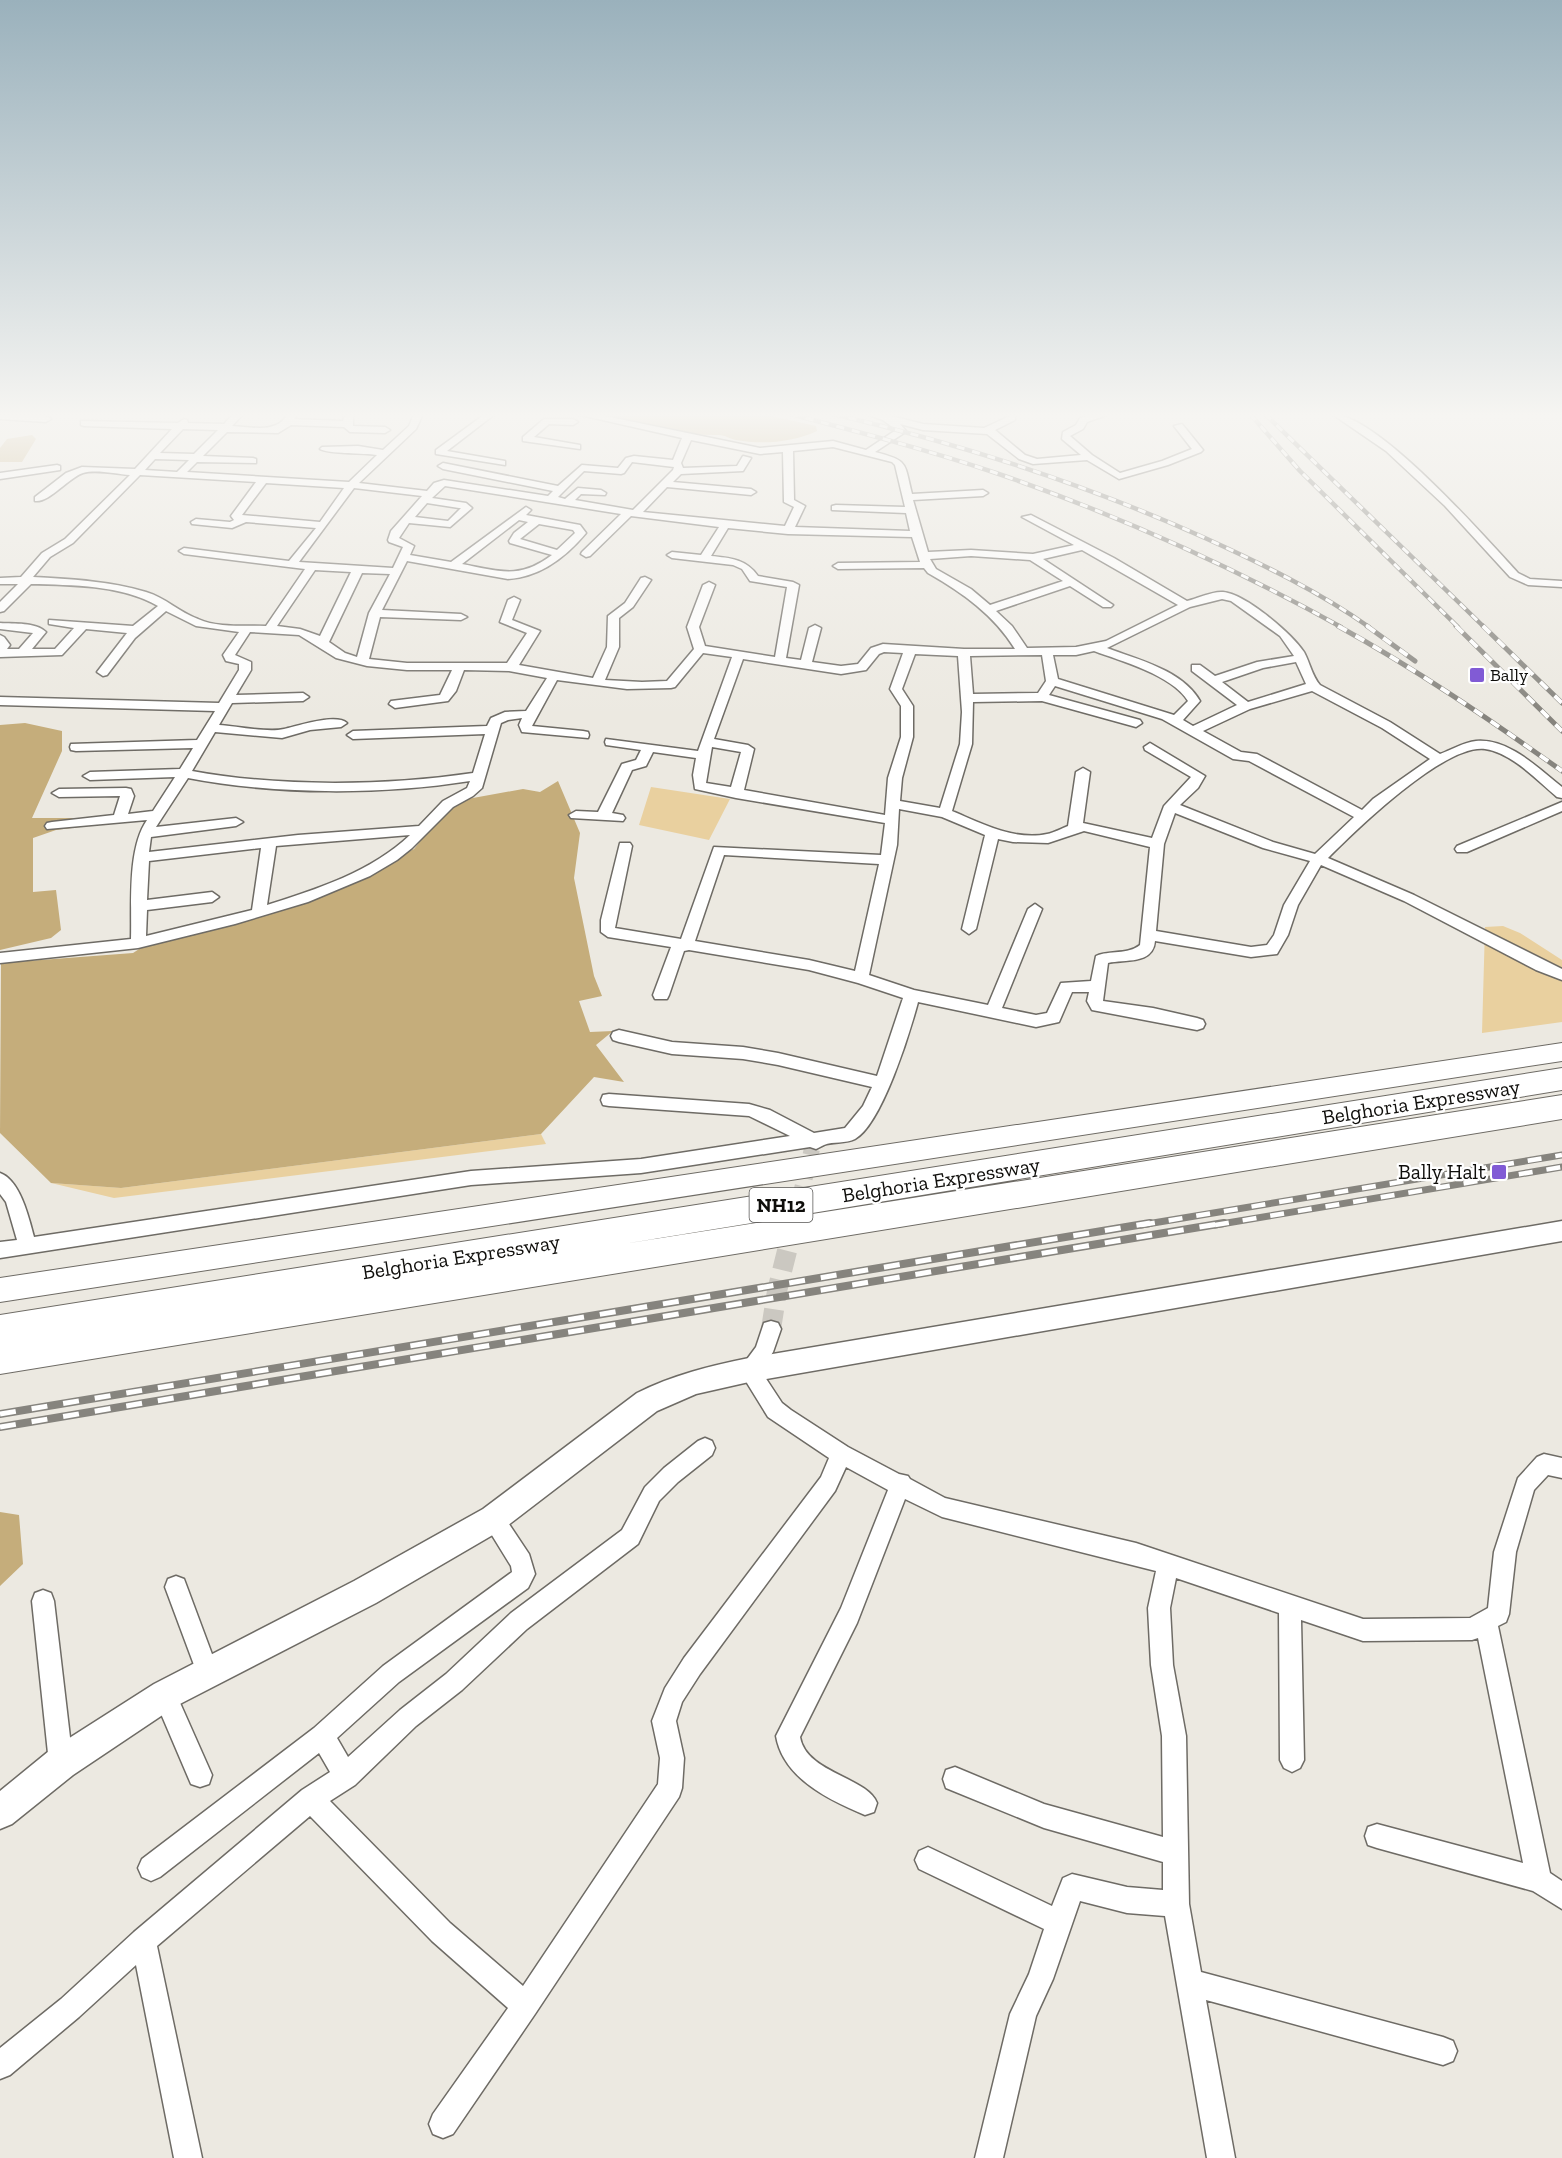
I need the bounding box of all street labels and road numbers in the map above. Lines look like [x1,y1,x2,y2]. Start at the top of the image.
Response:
street label: Belghoria Expressway [1320,1073,1522,1130]
street label: Belghoria Expressway [840,1151,1042,1208]
road number: NH12 [750,1188,812,1222]
street label: Belghoria Expressway [360,1228,562,1285]

